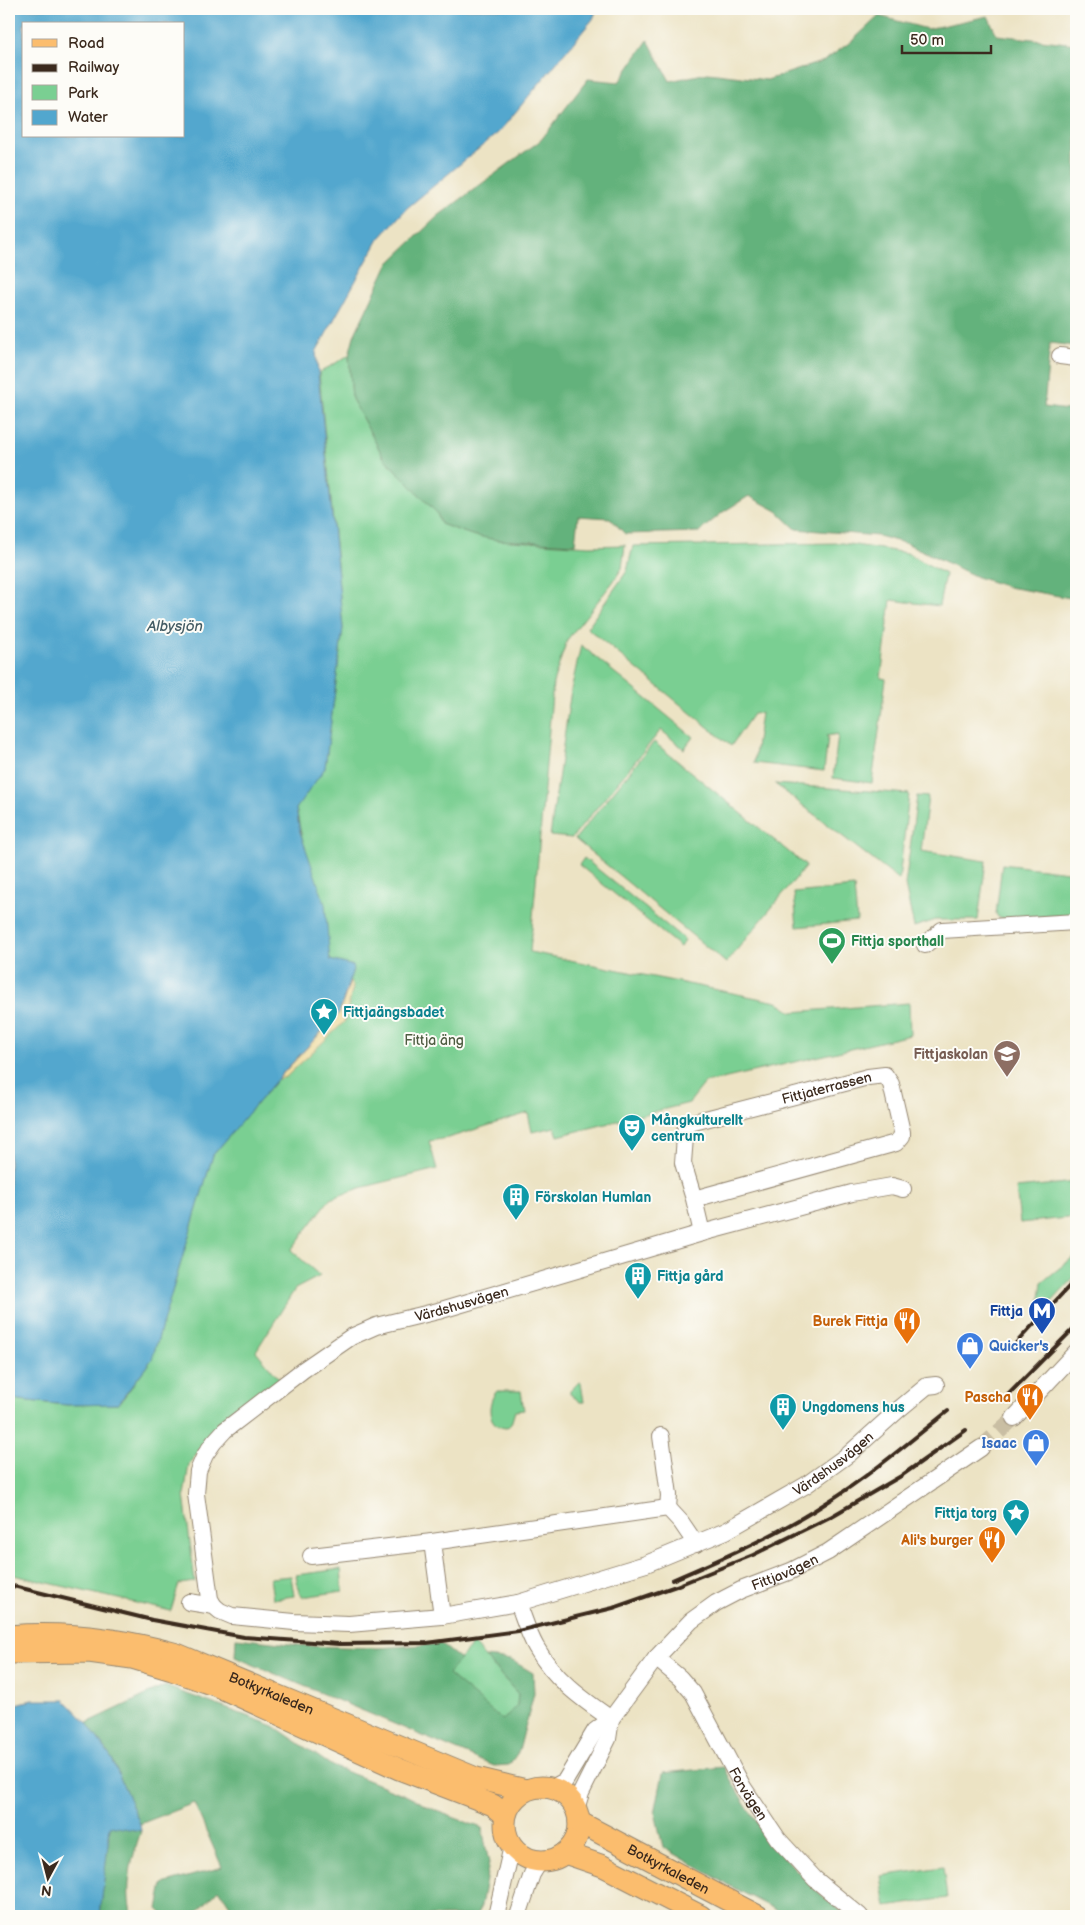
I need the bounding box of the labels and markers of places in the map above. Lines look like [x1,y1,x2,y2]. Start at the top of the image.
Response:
sports icon: Fittja sporthall [817,926,847,965]
place label: Fittja sporthall [851,933,944,950]
place icon: Fittjaängsbadet [309,997,339,1036]
place label: Fittjaängsbadet [343,1004,444,1021]
school or university icon: Fittjaskolan [992,1039,1022,1078]
place label: Fittjaskolan [913,1046,988,1063]
place label: Mångkulturellt centrum [651,1112,743,1145]
theatre icon: Mångkulturellt centrum [617,1113,647,1152]
building icon: Förskolan Humlan [501,1182,531,1221]
place label: Förskolan Humlan [535,1189,651,1206]
building icon: Fittja gård [623,1261,653,1300]
place label: Fittja gård [657,1268,723,1285]
metro station icon: Fittja [1027,1296,1057,1335]
place label: Fittja [990,1303,1023,1320]
restaurant icon: Burek Fittja [892,1306,922,1345]
place label: Burek Fittja [813,1313,888,1330]
shop icon: Quicker's [955,1331,985,1370]
place label: Quicker's [989,1338,1049,1355]
restaurant icon: Pascha [1015,1382,1045,1421]
place label: Pascha [965,1389,1011,1406]
building icon: Ungdomens hus [768,1392,798,1431]
place label: Ungdomens hus [802,1399,905,1416]
shop icon: Isaac [1021,1428,1051,1467]
place label: Isaac [982,1435,1017,1452]
place icon: Fittja torg [1001,1498,1031,1537]
place label: Fittja torg [934,1505,997,1522]
restaurant icon: Ali's burger [977,1525,1007,1564]
place label: Ali's burger [900,1532,973,1549]

